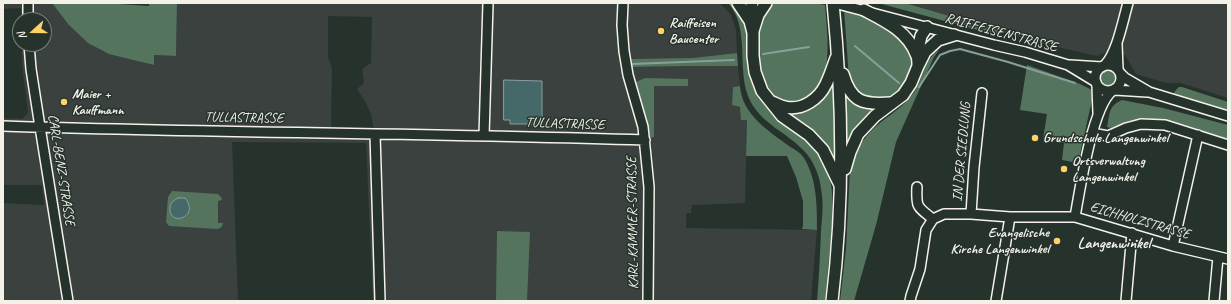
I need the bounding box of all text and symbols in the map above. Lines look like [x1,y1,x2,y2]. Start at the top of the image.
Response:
street label: RAIFFEISENSTRASSE [943,10,1059,56]
north arrow [12,12,52,52]
place label: Raiffeisen Baucenter [669,15,718,48]
marker: Raiffeisen Baucenter [656,26,666,36]
text: N [14,30,29,42]
place label: Maier + Kauffmann [72,86,124,118]
marker: Maier + Kauffmann [59,97,69,107]
street label: IN DER SIEDLUNG [949,102,975,202]
street label: TULLASTRASSE [204,109,284,127]
street label: CARL-BENZ-STRASSE [44,113,78,227]
street label: TULLASTRASSE [525,114,605,134]
place label: Grundschule Langenwinkel [1043,130,1168,146]
marker: Grundschule Langenwinkel [1030,133,1040,143]
place label: Ortsverwaltung Langenwinkel [1072,153,1145,186]
street label: KARL-KAMMER-STRASSE [623,157,643,289]
marker: Ortsverwaltung Langenwinkel [1059,164,1069,174]
street label: EICHHOLZSTRASSE [1088,199,1192,243]
place label: Evangelische Kirche Langenwinkel [951,225,1049,258]
district label: Langenwinkel [1078,234,1150,254]
marker: Evangelische Kirche Langenwinkel [1052,236,1062,246]

